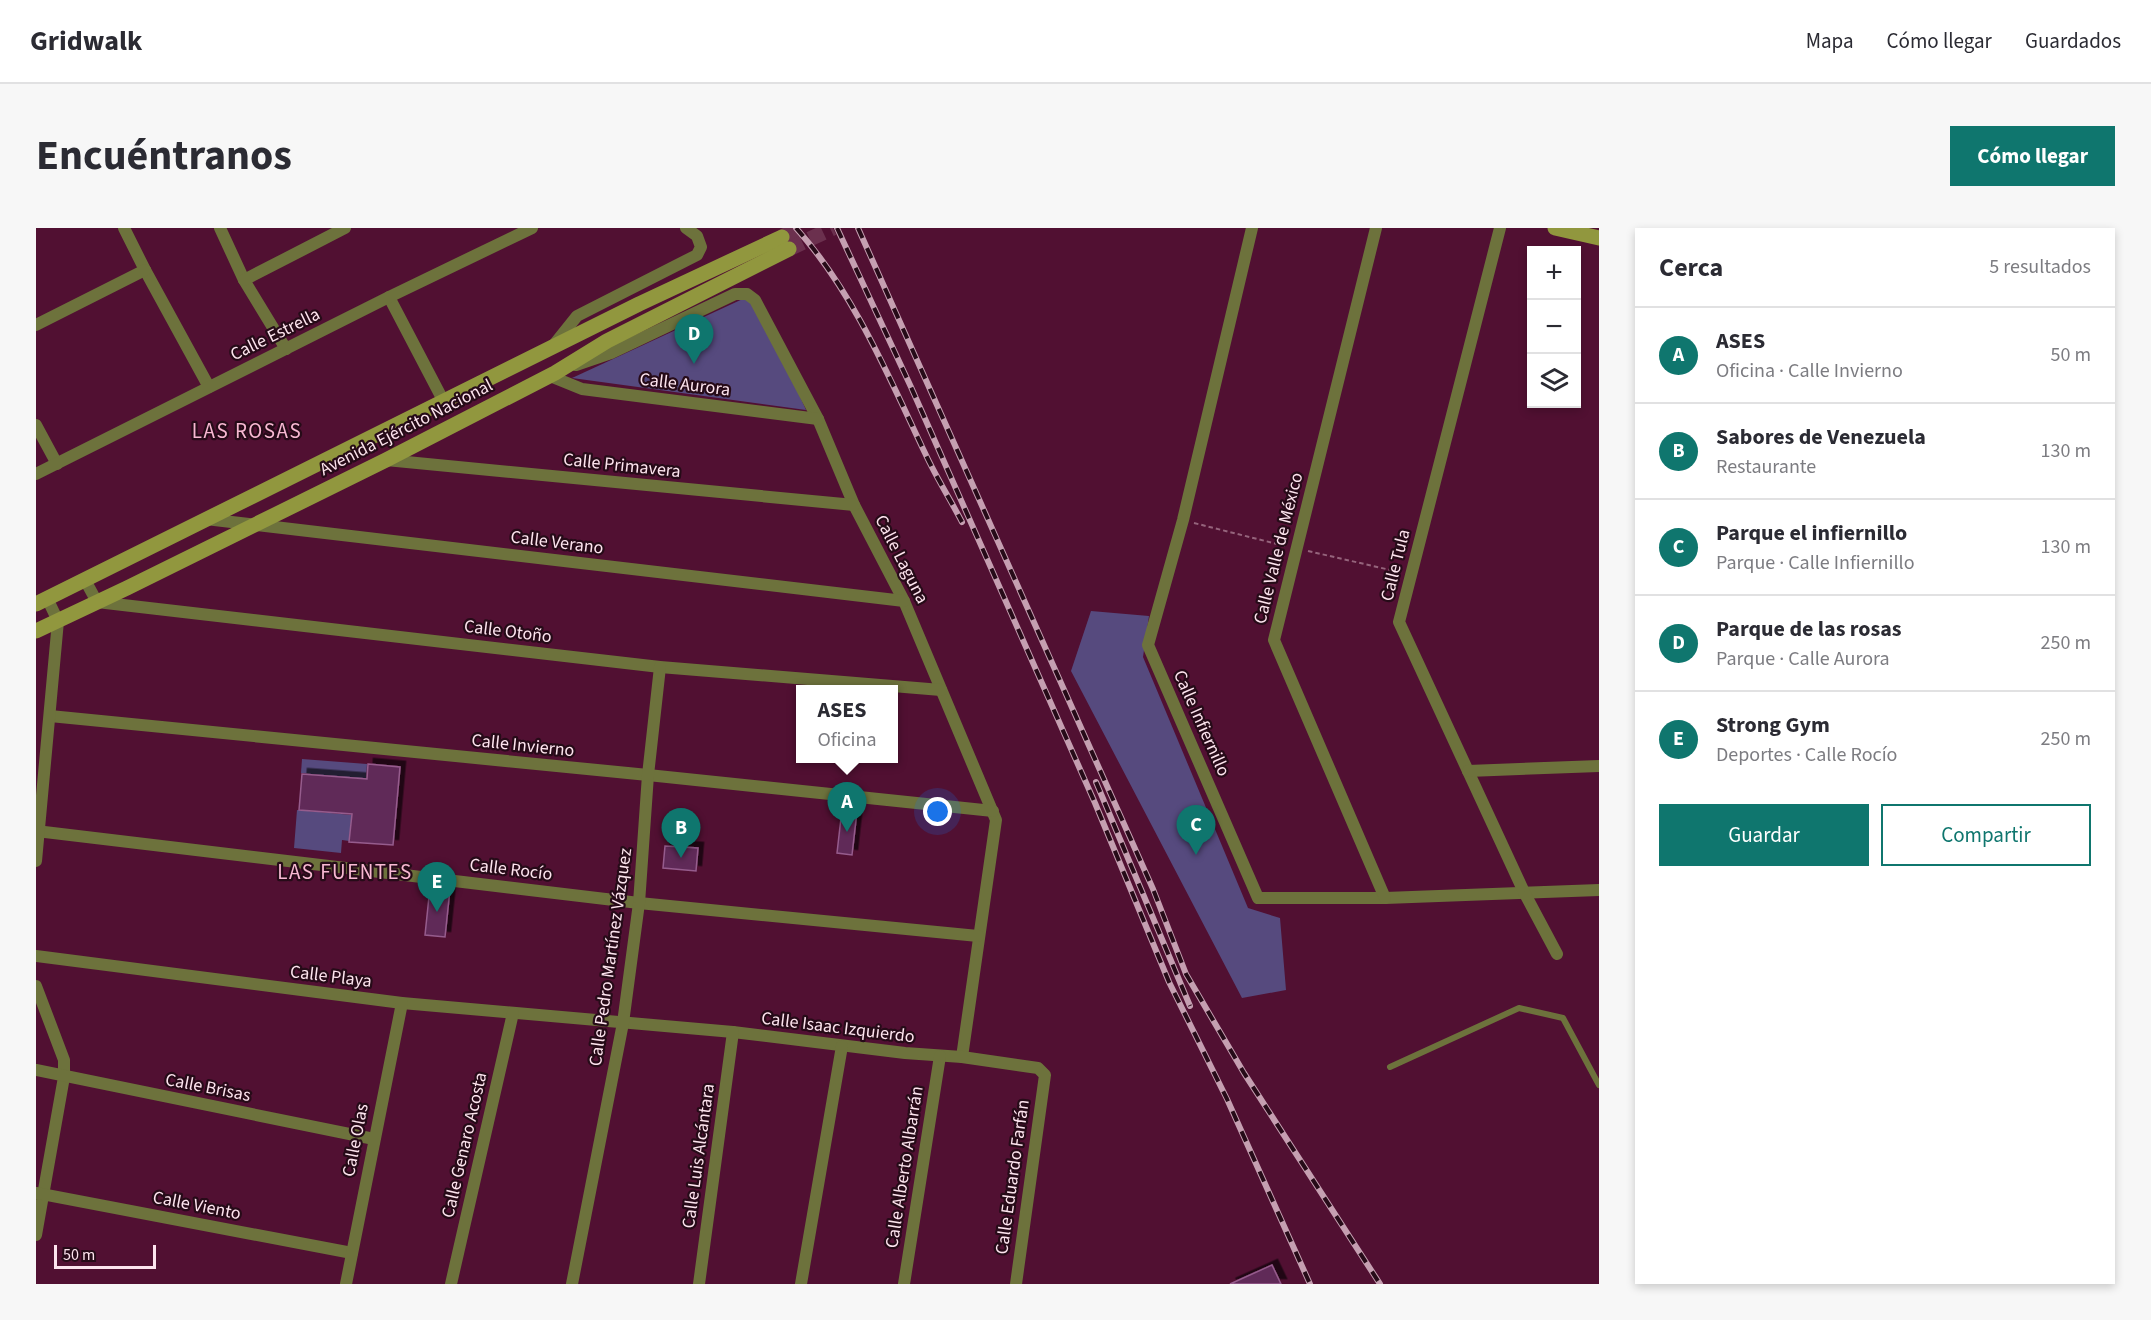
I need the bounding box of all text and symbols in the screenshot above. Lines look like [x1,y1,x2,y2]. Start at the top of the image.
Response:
text: Gridwalk [30,21,142,61]
text: Mapa [1806,26,1854,56]
text: Cómo llegar [1887,26,1992,56]
text: Guardados [2025,26,2121,56]
text: Encuéntranos [36,126,292,186]
button: Cómo llegar [1950,126,2115,186]
map controls [1527,246,1581,408]
button: + [1527,246,1581,300]
text: Cerca [1659,249,1723,286]
text: 5 resultados [1989,253,2091,281]
button: − [1527,300,1581,354]
street label: Calle Estrella [226,302,324,367]
pin: D [674,314,714,364]
text: ASES [1716,325,1765,357]
text: A [1673,341,1684,369]
text: 50 m [2051,341,2091,369]
button: layers [1527,354,1581,408]
text: Oficina · Calle Invierno [1716,357,1903,385]
street label: Calle Aurora [638,367,732,402]
street label: Avenida Ejército Nacional [315,373,497,482]
district label: LAS ROSAS [192,416,302,446]
text: Sabores de Venezuela [1716,421,1926,453]
text: B [1672,437,1685,465]
text: 130 m [2041,437,2091,465]
street label: Calle Primavera [562,447,682,484]
text: Restaurante [1716,453,1816,481]
street label: Calle Valle de México [1248,470,1309,626]
street label: Calle Laguna [868,510,935,608]
text: Parque el infiernillo [1716,517,1907,549]
street label: Calle Verano [509,524,605,561]
street label: Calle Tula [1374,527,1416,604]
text: C [1673,533,1684,561]
text: 130 m [2041,533,2091,561]
text: Parque · Calle Infiernillo [1716,549,1915,577]
text: Parque de las rosas [1716,613,1902,645]
street label: Calle Otoño [463,614,553,649]
text: D [1672,629,1685,657]
text: 250 m [2041,629,2091,657]
text: Parque · Calle Aurora [1716,645,1890,673]
street label: Calle Infiernillo [1167,666,1236,780]
popup [796,685,898,763]
text: ASES [817,694,867,726]
text: Strong Gym [1716,709,1830,741]
text: E [1673,725,1684,753]
text: 250 m [2041,725,2091,753]
text: Oficina [817,726,877,754]
street label: Calle Invierno [470,728,576,763]
text: Deportes · Calle Rocío [1716,741,1897,769]
pin: A [828,782,866,832]
your location [923,797,952,826]
button: Guardar [1659,804,1869,866]
button: Compartir [1881,804,2091,866]
pin: C [1176,806,1216,855]
pin: B [662,808,700,858]
street label: Calle Pedro Martínez Vázquez [583,846,638,1068]
street label: Calle Rocío [468,852,554,887]
district label: LAS FUENTES [277,857,413,887]
pin: E [418,862,456,912]
street label: Calle Playa [289,959,373,994]
street label: Calle Isaac Izquierdo [760,1006,916,1049]
street label: Calle Brisas [163,1067,253,1108]
street label: Calle Genaro Acosta [436,1070,493,1220]
street label: Calle Luis Alcántara [676,1082,721,1230]
street label: Calle Alberto Albarrán [879,1084,930,1250]
street label: Calle Eduardo Farfán [989,1098,1036,1256]
street label: Calle Olas [336,1101,375,1179]
street label: Calle Viento [151,1185,243,1226]
scale bar [54,1242,156,1270]
text: 50 m [63,1244,95,1266]

